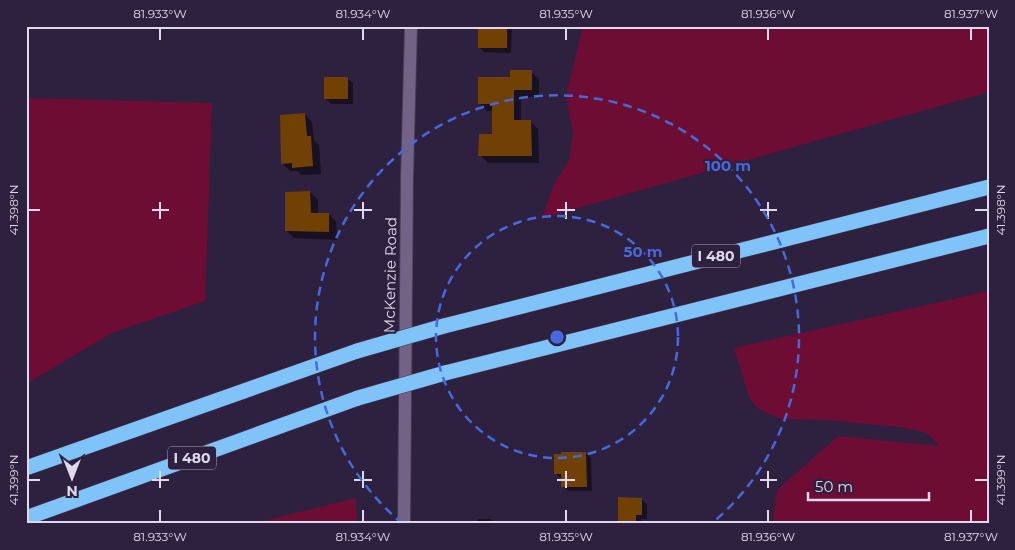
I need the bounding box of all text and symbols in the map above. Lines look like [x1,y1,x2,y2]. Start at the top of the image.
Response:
text: 81.933°W [133,6,187,21]
text: 81.934°W [336,6,390,21]
text: 81.935°W [539,6,593,21]
text: 81.936°W [741,6,795,21]
text: 81.937°W [944,6,998,21]
text: 100 m [705,156,751,175]
text: 41.398°N [6,184,21,236]
text: 41.398°N [993,184,1008,236]
street label: McKenzie Road [379,217,401,333]
text: 50 m [623,242,663,261]
road number: I 480 [692,245,740,268]
centre of rings [548,328,566,346]
road number: I 480 [168,446,216,469]
north arrow [48,452,98,502]
text: 41.399°N [6,455,21,505]
text: 41.399°N [993,455,1008,505]
scale bar [808,470,929,502]
text: 50 m [815,477,853,496]
text: N [66,482,78,500]
text: 81.933°W [133,529,187,544]
text: 81.934°W [336,529,390,544]
text: 81.935°W [539,529,593,544]
text: 81.936°W [741,529,795,544]
text: 81.937°W [944,529,998,544]

